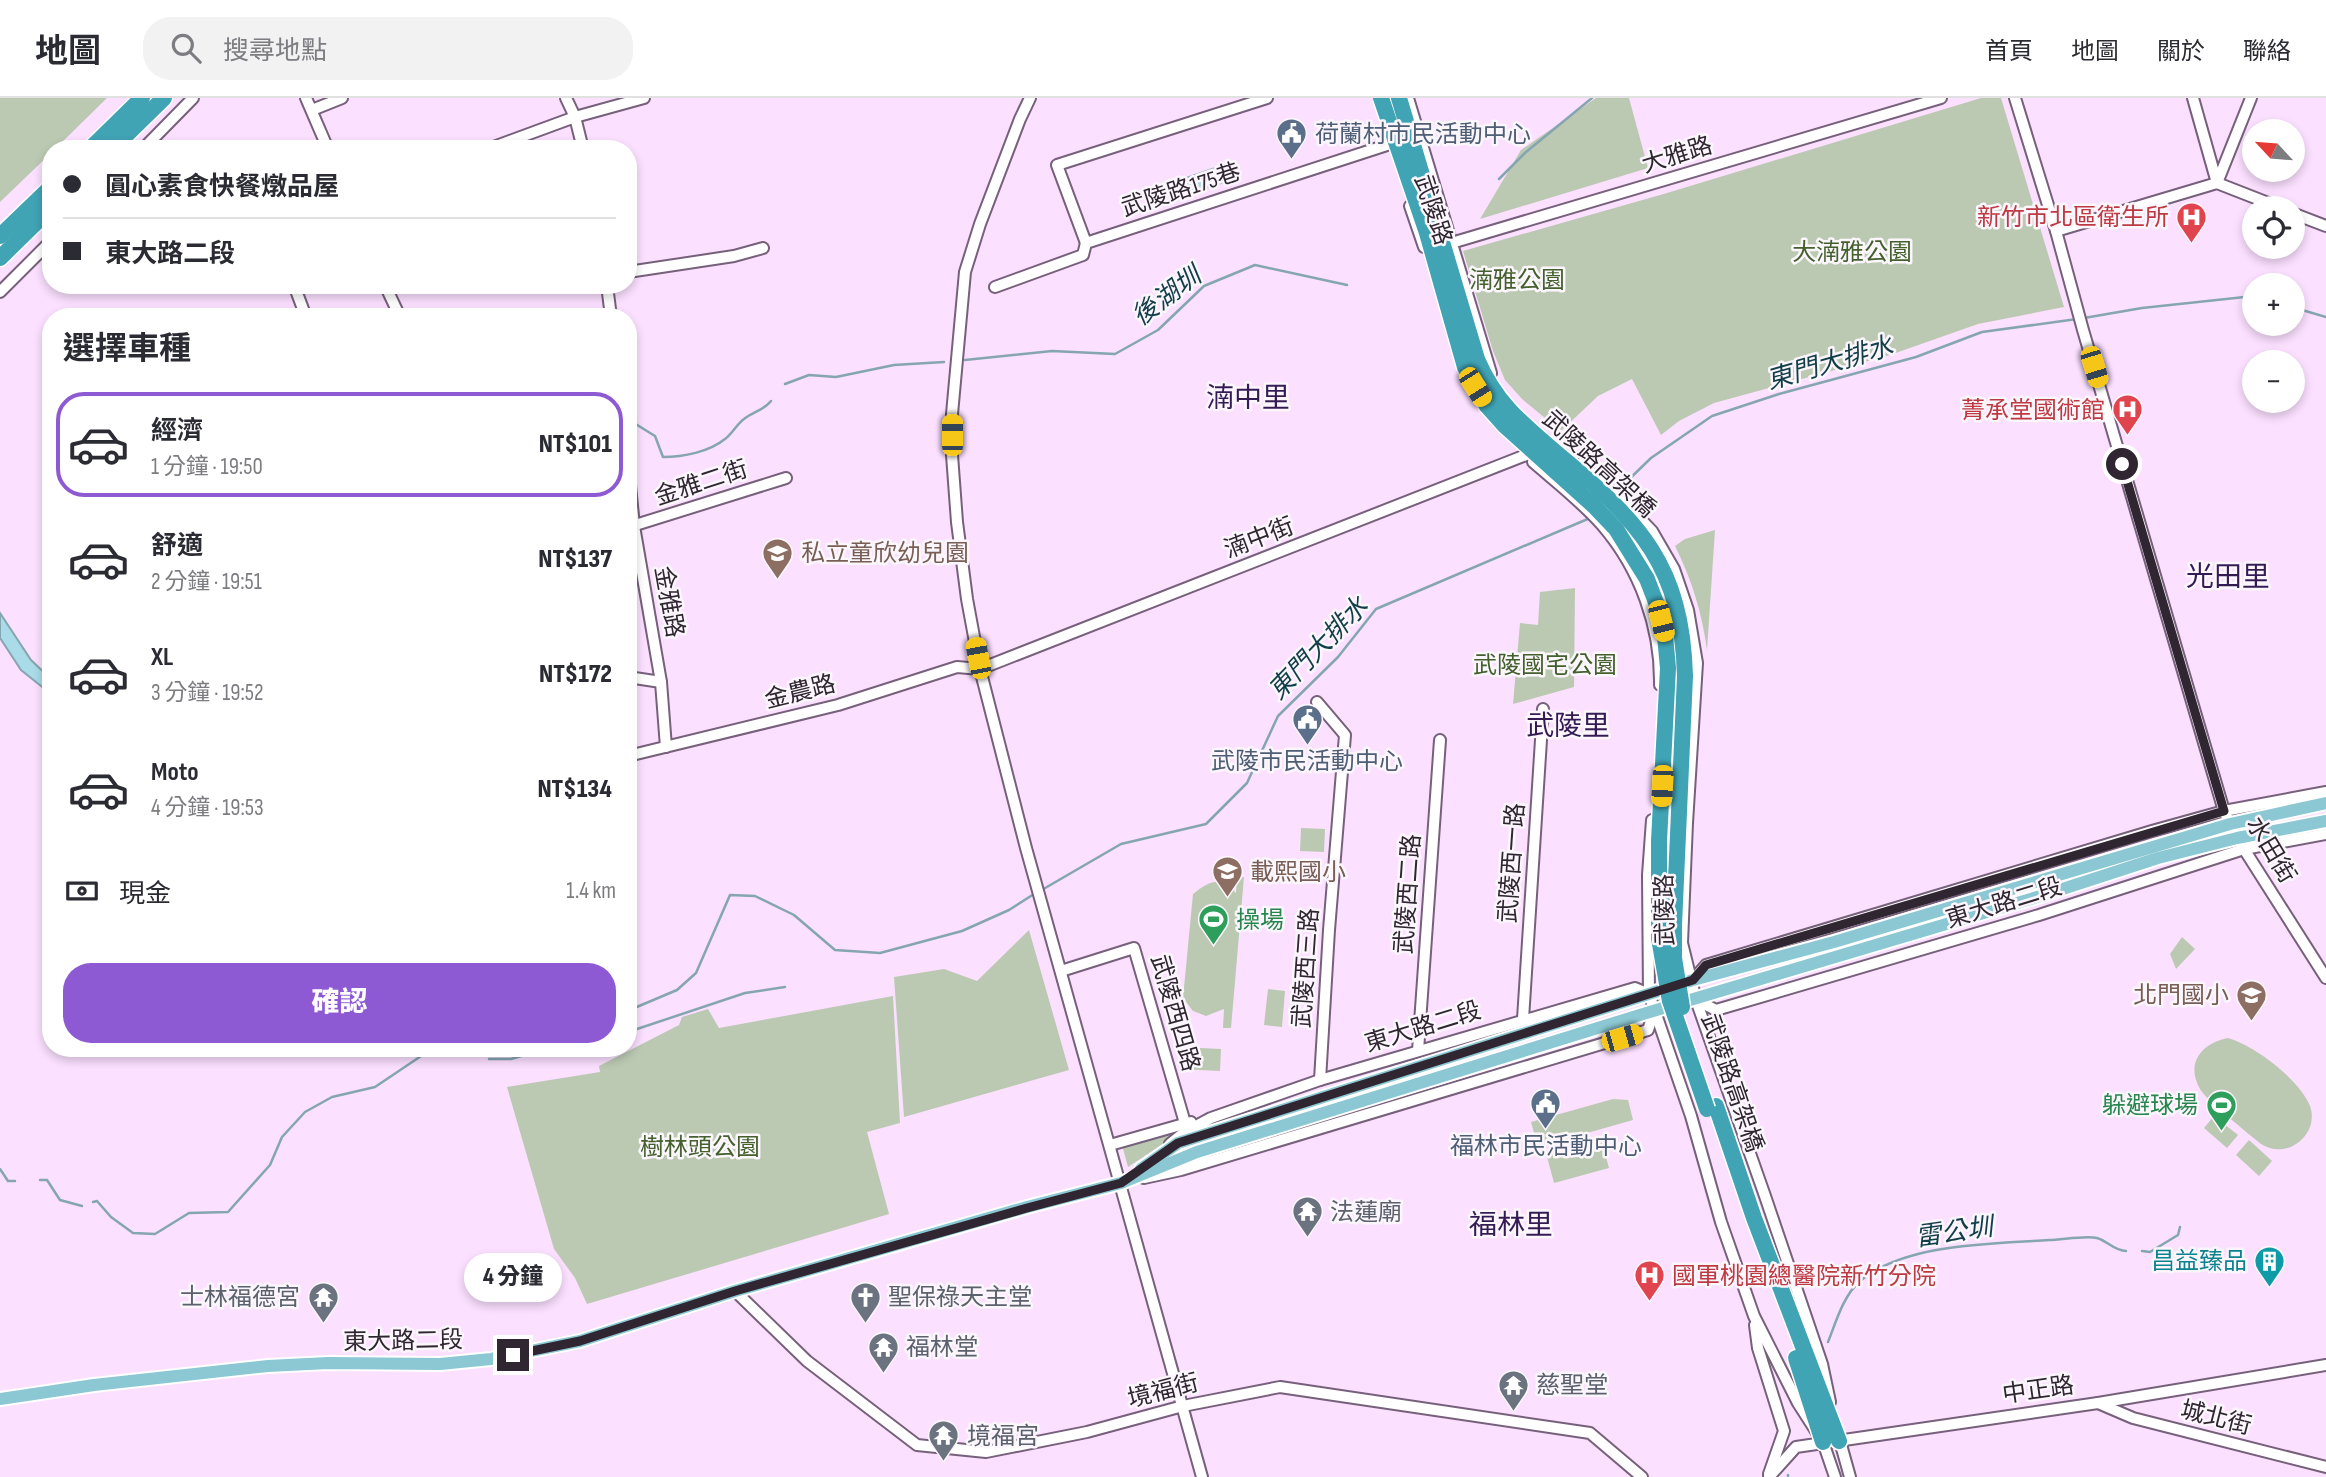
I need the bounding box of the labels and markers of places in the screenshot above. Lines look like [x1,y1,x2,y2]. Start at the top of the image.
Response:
public building icon: 荷蘭村市民活動中心 [1275,117,1309,161]
place label: 荷蘭村市民活動中心 [1315,120,1531,149]
hospital icon: 新竹市北區衛生所 [2175,200,2209,244]
place label: 新竹市北區衛生所 [1977,203,2169,232]
hospital icon: 菁承堂國術館 [2111,393,2145,437]
place label: 菁承堂國術館 [1961,396,2105,425]
school or university icon: 私立童欣幼兒園 [761,536,795,580]
place label: 私立童欣幼兒園 [801,539,969,568]
public building icon: 武陵市民活動中心 [1290,702,1324,746]
place label: 武陵市民活動中心 [1211,747,1403,776]
school or university icon: 載熙國小 [1210,855,1244,899]
place label: 載熙國小 [1250,858,1346,887]
sports icon: 操場 [1196,903,1230,947]
place label: 操場 [1236,906,1284,935]
school or university icon: 北門國小 [2235,978,2269,1022]
place label: 北門國小 [2133,981,2229,1010]
public building icon: 福林市民活動中心 [1529,1087,1563,1131]
sports icon: 躲避球場 [2204,1088,2238,1132]
place label: 躲避球場 [2102,1091,2198,1120]
place label: 福林市民活動中心 [1450,1132,1642,1161]
temple icon: 法蓮廟 [1290,1195,1324,1239]
place label: 法蓮廟 [1330,1198,1402,1227]
building icon: 昌益臻品 [2253,1244,2287,1288]
place label: 昌益臻品 [2151,1247,2247,1276]
hospital icon: 國軍桃園總醫院新竹分院 [1632,1259,1666,1303]
place label: 國軍桃園總醫院新竹分院 [1672,1262,1936,1291]
temple icon: 士林福德宮 [306,1280,340,1324]
church icon: 聖保祿天主堂 [848,1280,882,1324]
place label: 士林福德宮 [180,1283,300,1312]
place label: 聖保祿天主堂 [888,1283,1032,1312]
temple icon: 福林堂 [866,1330,900,1374]
place label: 福林堂 [906,1333,978,1362]
temple icon: 慈聖堂 [1496,1368,1530,1412]
place label: 慈聖堂 [1536,1371,1608,1400]
temple icon: 境福宮 [927,1419,961,1463]
place label: 境福宮 [967,1422,1039,1451]

